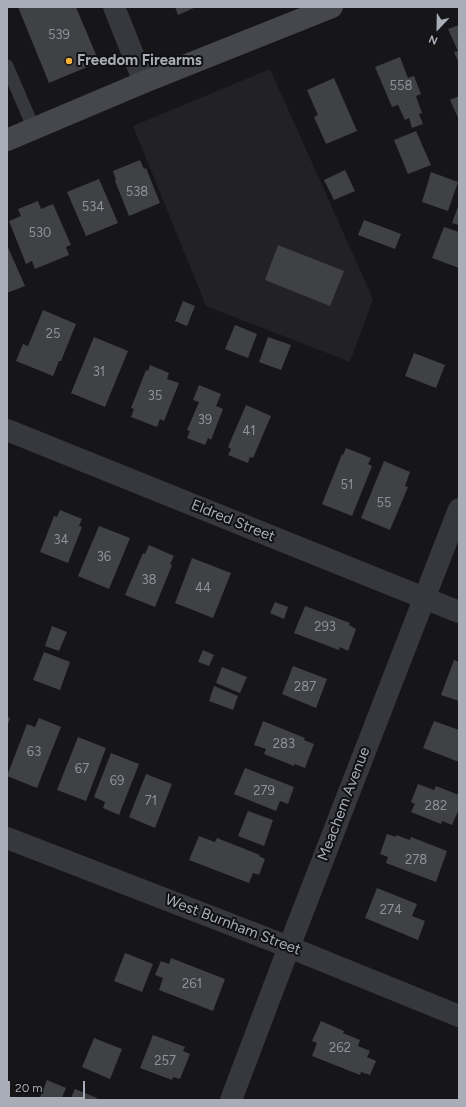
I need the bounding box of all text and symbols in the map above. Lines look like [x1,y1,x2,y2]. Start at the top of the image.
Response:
north arrow [418,8,458,48]
house number: 539 [48,27,70,43]
text: N [427,32,440,47]
place label: Freedom Firearms [77,52,202,70]
marker: Freedom Firearms [64,56,74,66]
house number: 558 [390,78,412,94]
house number: 538 [126,184,148,200]
house number: 534 [82,199,104,215]
house number: 530 [29,225,51,241]
house number: 25 [46,326,60,342]
house number: 31 [93,364,105,380]
house number: 35 [148,388,162,404]
house number: 39 [198,412,212,428]
house number: 41 [242,423,256,439]
house number: 51 [341,477,353,493]
house number: 55 [377,495,391,511]
street label: Eldred Street [188,496,278,546]
house number: 34 [53,532,69,548]
house number: 36 [97,549,111,565]
house number: 38 [141,572,157,588]
house number: 44 [195,580,211,596]
house number: 293 [314,619,336,635]
house number: 287 [294,679,316,695]
house number: 283 [273,736,295,752]
house number: 63 [27,744,41,760]
street label: Meachem Avenue [314,745,374,863]
house number: 67 [75,761,89,777]
house number: 69 [110,773,124,789]
house number: 279 [253,783,275,799]
house number: 71 [145,793,157,809]
house number: 282 [425,798,447,814]
house number: 278 [405,852,427,868]
street label: West Burnham Street [163,891,303,959]
house number: 274 [380,902,402,918]
house number: 261 [182,976,202,992]
house number: 262 [329,1040,351,1056]
house number: 257 [154,1053,176,1069]
scale bar [10,1073,87,1099]
text: 20 m [15,1081,43,1095]

